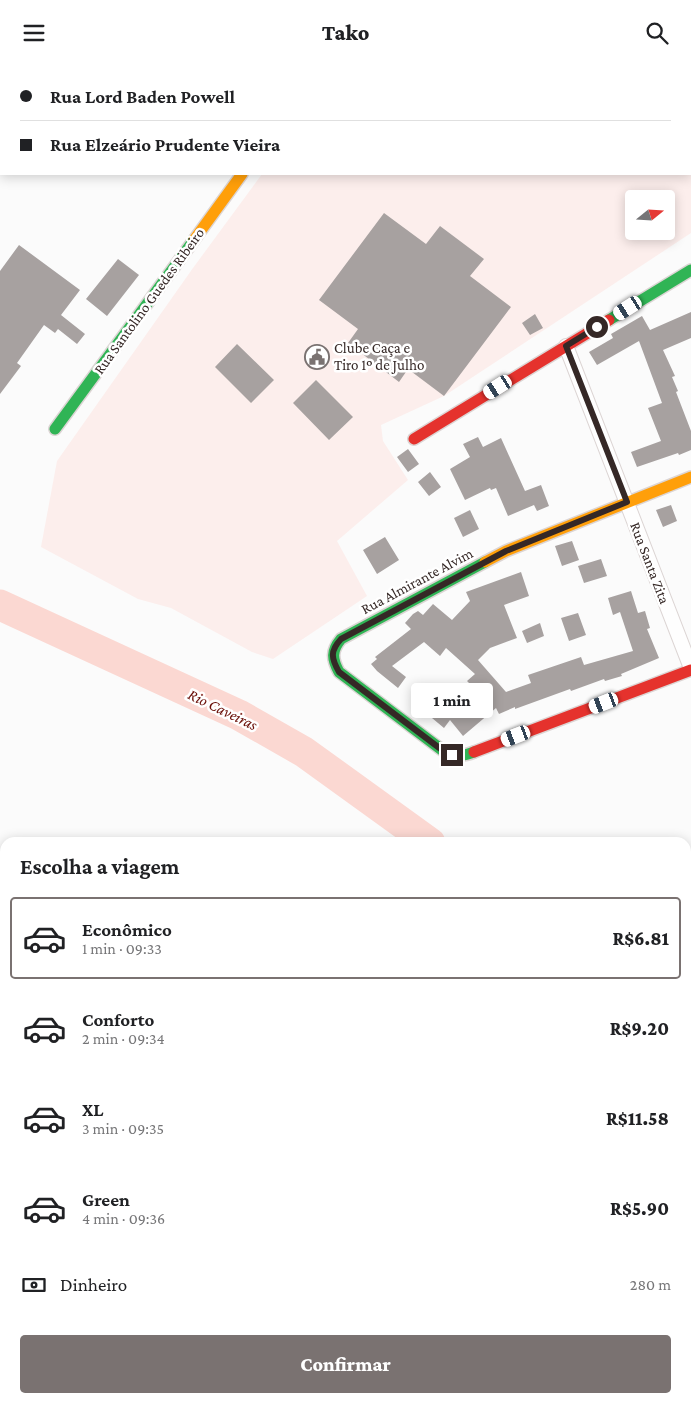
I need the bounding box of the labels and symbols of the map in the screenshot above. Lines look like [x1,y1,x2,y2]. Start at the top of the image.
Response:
north arrow [625,190,675,240]
street label: Rua Santolino Guedes Ribeiro [91,225,207,377]
car [611,294,644,322]
route start [586,316,608,338]
place label: Clube Caça e Tiro 1º de Julho [334,340,425,374]
public building icon: Clube Caça e Tiro 1º de Julho [304,344,330,370]
car [481,373,514,401]
street label: Rua Santa Zita [627,520,673,606]
street label: Rua Almirante Alvim [359,545,475,617]
callout: 1 min [411,683,493,717]
water label: Rio Caveiras [186,685,260,733]
car [587,691,620,715]
car [499,724,532,748]
route end [441,744,463,766]

